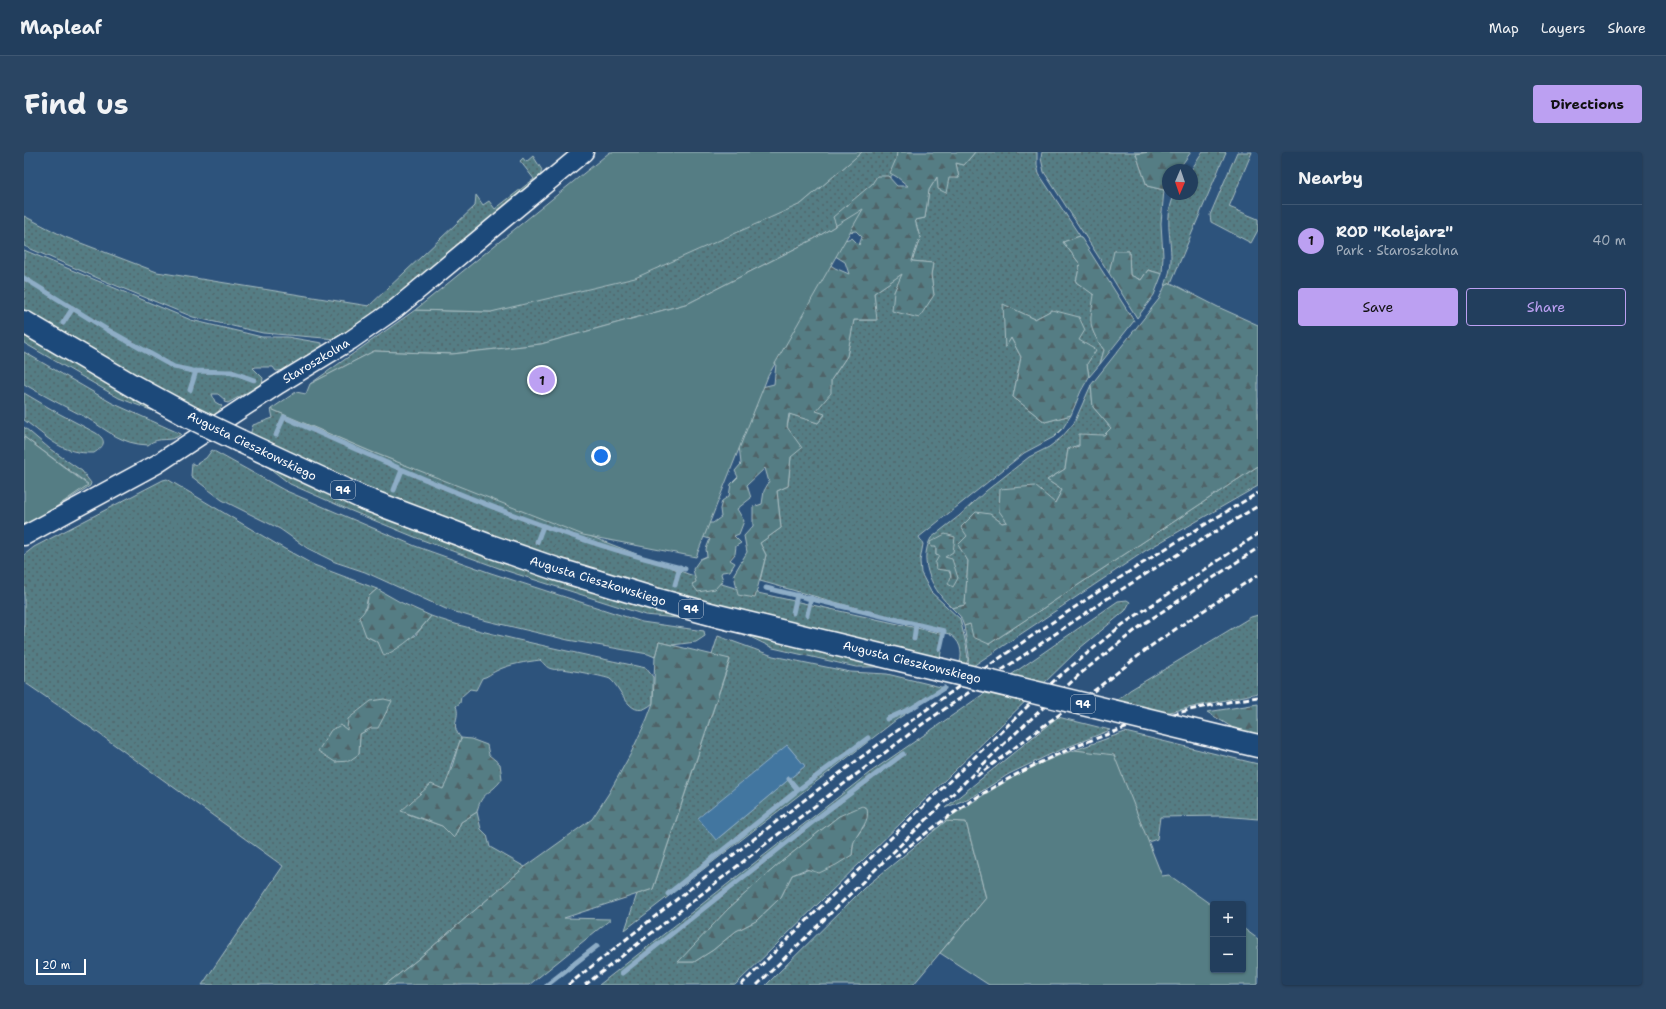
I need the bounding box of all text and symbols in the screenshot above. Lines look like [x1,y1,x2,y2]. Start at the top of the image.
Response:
text: Mapleaf [20,15,102,40]
text: Map [1489,19,1519,37]
text: Layers [1541,19,1585,37]
text: Share [1607,19,1646,37]
text: Find us [24,85,129,123]
button: Directions [1533,85,1642,123]
north arrow [1162,164,1198,200]
text: Nearby [1298,167,1363,189]
text: ROD "Kolejarz" [1336,222,1453,242]
text: 1 [1308,232,1314,249]
text: 40 m [1592,232,1626,249]
text: Park · Staroszkolna [1336,242,1458,259]
button: Save [1298,288,1458,326]
button: Share [1466,288,1626,326]
street label: Staroszkolna [280,334,353,387]
pin: 1 [529,365,555,395]
street label: Augusta Cieszkowskiego [185,408,319,484]
your location [591,446,611,466]
road number: 94 [331,481,355,499]
street label: Augusta Cieszkowskiego [528,553,668,609]
road number: 94 [679,600,703,618]
street label: Augusta Cieszkowskiego [841,637,983,687]
road number: 94 [1071,695,1095,713]
map controls [1210,901,1246,973]
button: + [1210,901,1246,937]
button: − [1210,937,1246,973]
scale bar [36,957,86,976]
text: 20 m [42,958,70,973]

